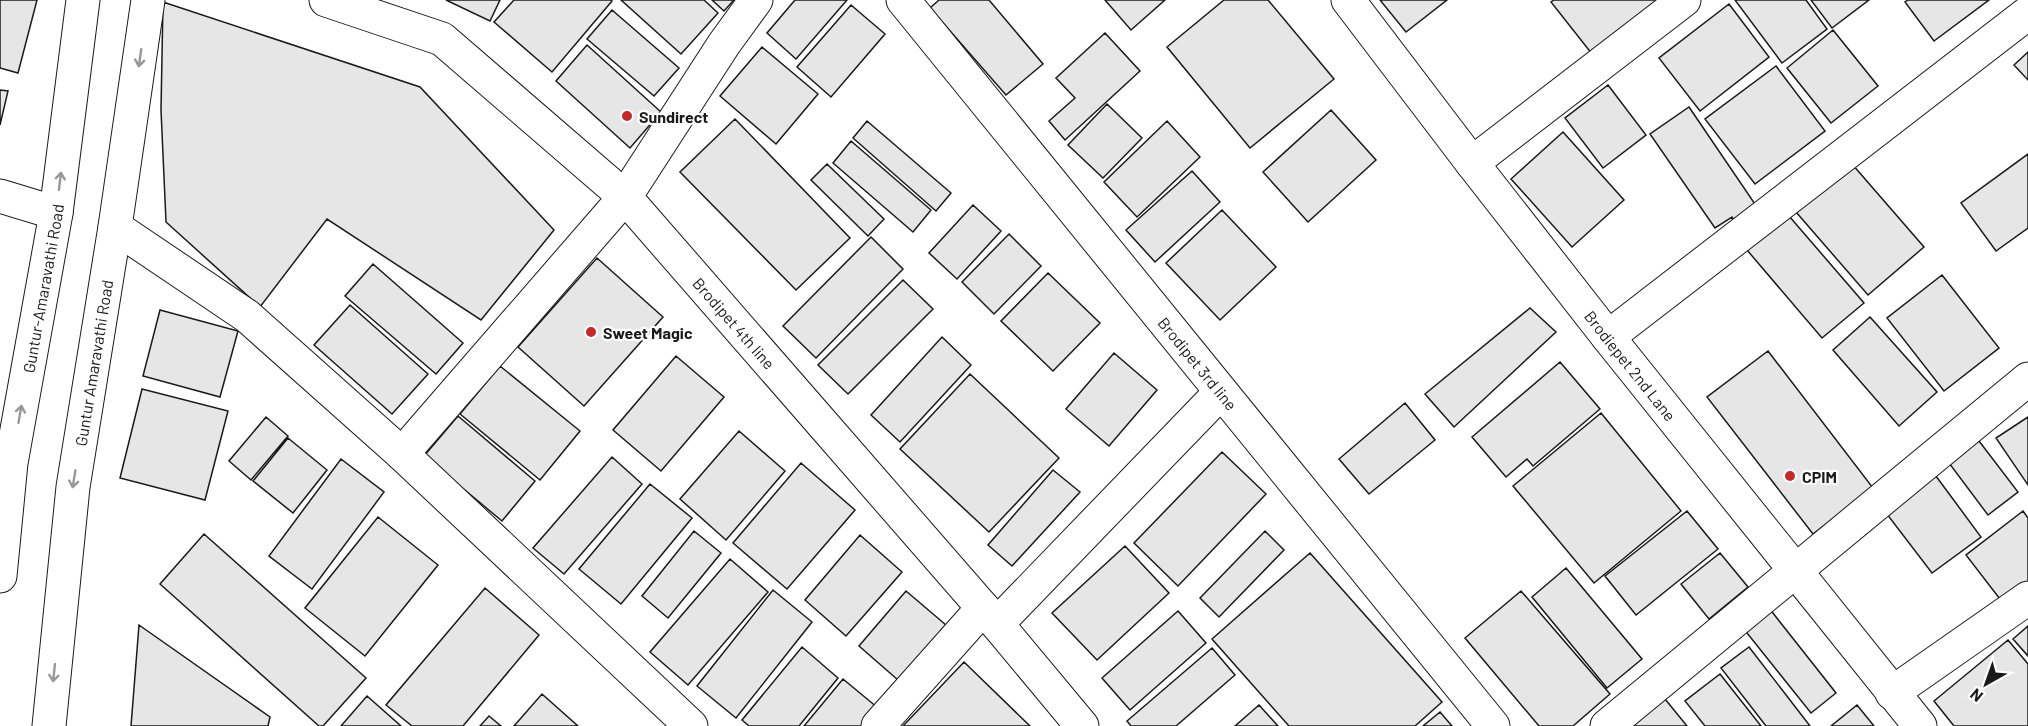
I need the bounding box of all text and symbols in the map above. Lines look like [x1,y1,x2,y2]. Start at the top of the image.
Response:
one-way arrow [134,47,145,67]
place label: Sundirect [639,107,708,126]
marker: Sundirect [620,109,634,123]
one-way arrow [54,171,65,191]
street label: Guntur-Amaravathi Road [18,203,67,374]
street label: Brodipet 4th line [690,273,779,372]
street label: Guntur Amaravathi Road [70,278,116,447]
street label: Brodiepet 2nd Lane [1581,306,1681,424]
street label: Brodipet 3rd line [1155,313,1242,414]
place label: Sweet Magic [603,323,693,342]
marker: Sweet Magic [584,325,598,339]
one-way arrow [15,405,26,425]
place label: CPIM [1802,467,1837,486]
one-way arrow [69,468,80,488]
marker: CPIM [1783,469,1797,483]
north arrow [1956,654,2016,714]
one-way arrow [48,662,59,682]
text: N [1966,685,1986,707]

